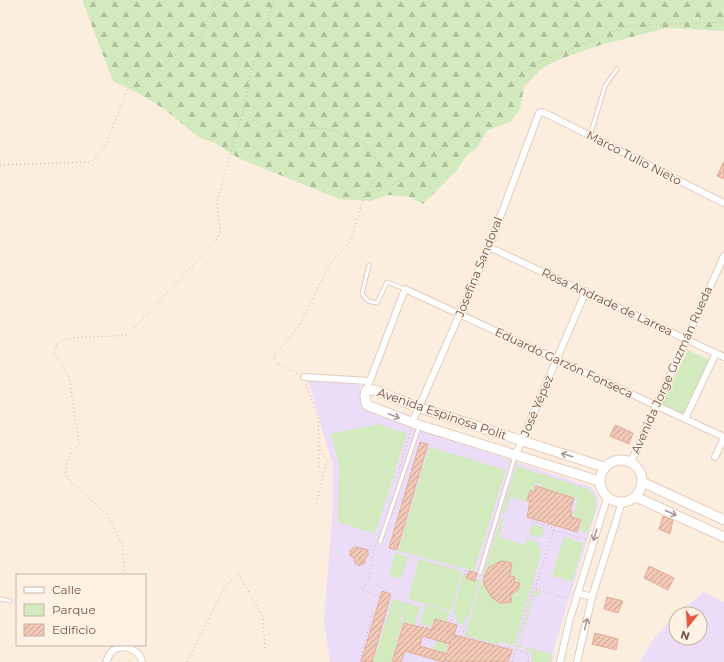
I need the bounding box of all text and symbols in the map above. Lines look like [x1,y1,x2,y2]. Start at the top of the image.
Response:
street label: Marco Tulio Nieto [584,127,684,188]
street label: Josefina Sandoval [451,214,506,320]
street label: Rosa Andrade de Larrea [539,264,675,339]
street label: Avenida Jorge Guzmán Rueda [628,284,715,456]
street label: Eduardo Garzón Fonseca [493,324,636,401]
street label: José Yépez [516,373,556,440]
street label: Avenida Espinosa Polit [376,384,509,443]
one-way arrow [387,412,399,420]
one-way arrow [561,451,574,458]
one-way arrow [665,510,677,517]
one-way arrow [591,528,598,541]
legend [16,574,146,646]
text: Calle [52,582,81,597]
text: Parque [52,602,96,617]
north arrow [668,606,708,646]
one-way arrow [582,618,590,631]
text: Edificio [52,622,96,637]
text: N [679,628,691,644]

